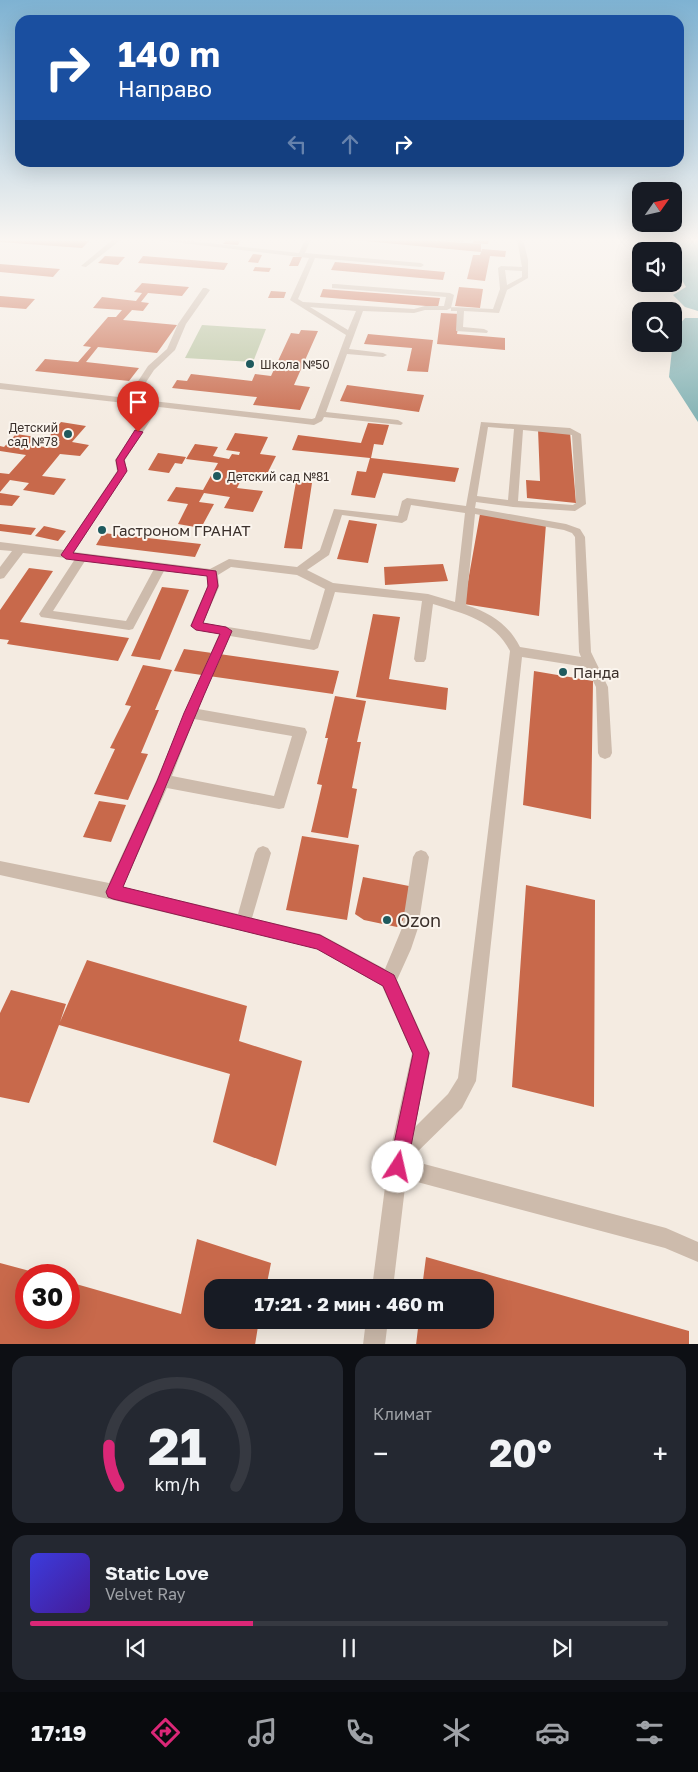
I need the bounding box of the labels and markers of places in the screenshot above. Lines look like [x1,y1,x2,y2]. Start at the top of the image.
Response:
place label: Школа №50 [260,357,330,372]
marker: Школа №50 [244,358,256,370]
pin [117,381,159,432]
place label: Детский сад №78 [8,420,58,449]
marker: Детский сад №78 [62,428,74,440]
place label: Детский сад №81 [227,469,329,484]
marker: Детский сад №81 [211,470,223,482]
place label: Гастроном ГРАНАТ [112,521,250,539]
marker: Гастроном ГРАНАТ [96,524,108,536]
place label: Панда [573,663,620,681]
marker: Панда [557,666,569,678]
place label: Ozon [397,909,441,931]
marker: Ozon [381,914,393,926]

